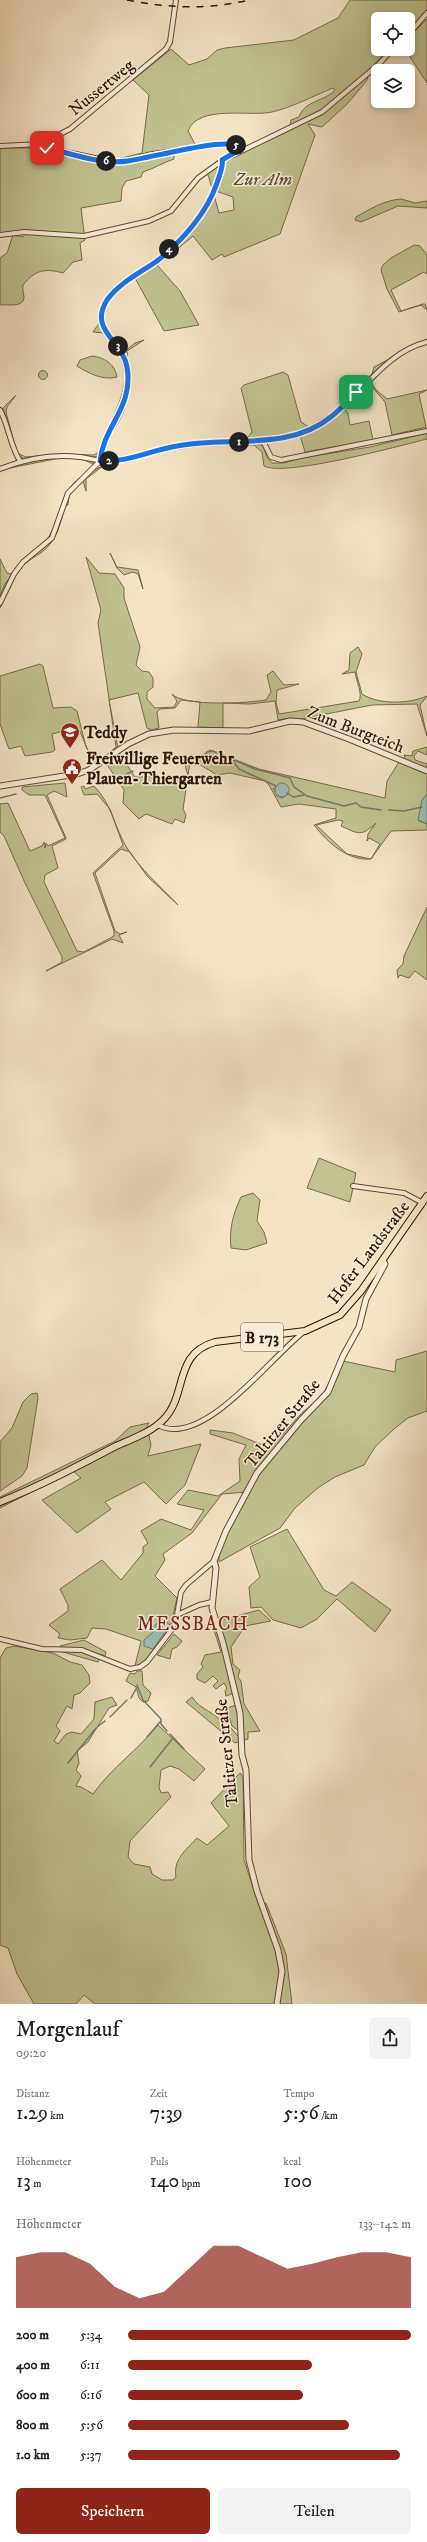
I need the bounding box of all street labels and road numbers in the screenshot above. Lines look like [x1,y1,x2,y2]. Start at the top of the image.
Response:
street label: Nussertweg [64,54,139,121]
street label: Zum Burgteich [304,701,407,759]
street label: Hofer Landstraße [323,1197,415,1308]
road number: B 173 [241,1323,283,1351]
street label: Taltitzer Straße [240,1375,325,1473]
street label: Taltitzer Straße [210,1698,244,1808]

